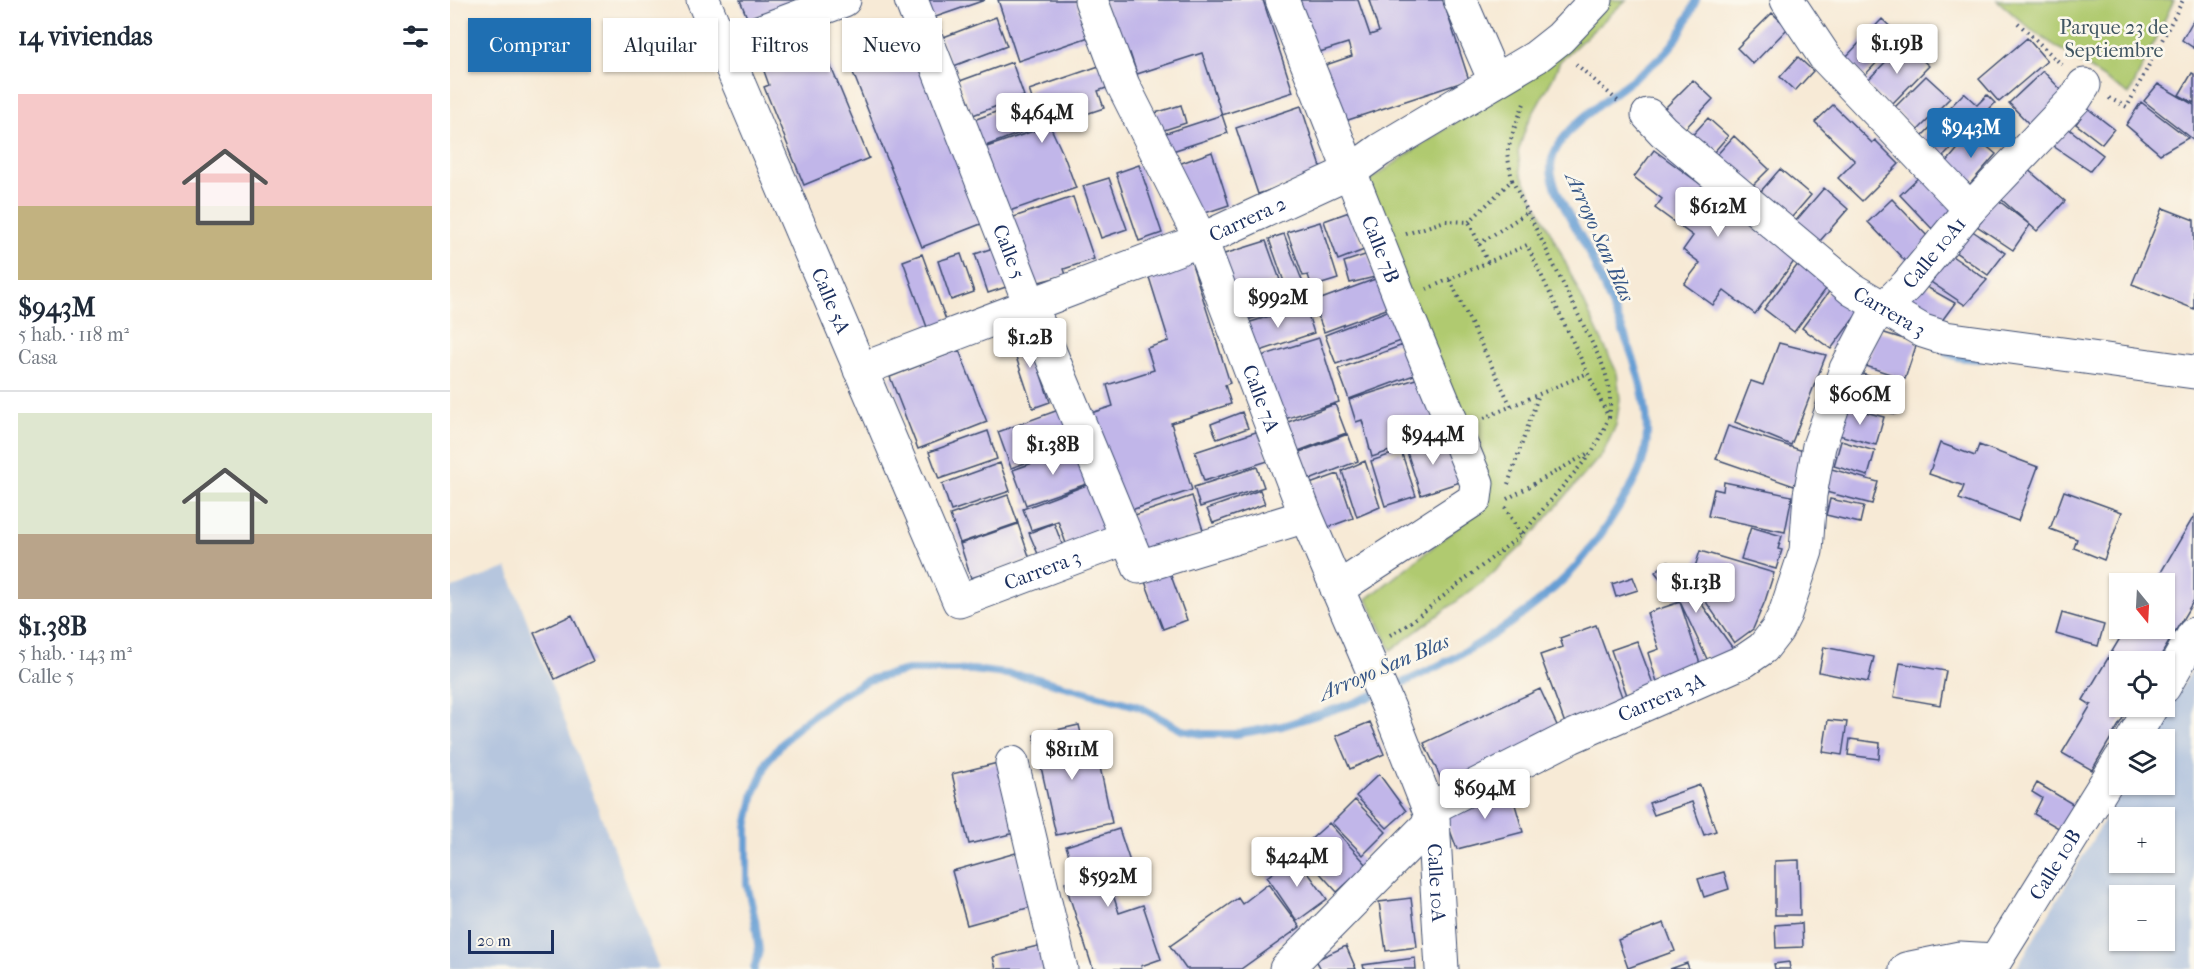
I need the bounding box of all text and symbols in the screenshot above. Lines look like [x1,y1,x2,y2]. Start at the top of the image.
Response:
park label: Parque 23 de Septiembre [2060,16,2169,62]
chip: Comprar [468,18,591,72]
chip: Alquilar [603,18,718,72]
chip: Filtros [730,18,830,72]
chip: Nuevo [842,18,942,72]
icon: filters [399,20,432,53]
text: 14 viviendas [18,21,153,52]
pin: $1.19B [1848,24,1946,75]
text: $1.19B [1871,32,1923,55]
pin: $464M [1000,93,1084,144]
text: $464M [1010,101,1074,124]
pin: $943M [1929,108,2013,159]
text: $943M [1941,116,2001,139]
icon: home [171,133,279,241]
water label: Arroyo San Blas [1560,166,1639,306]
pin: $612M [1676,187,1760,238]
street label: Carrera 2 [1205,191,1289,246]
text: $612M [1689,195,1747,218]
street label: Calle 7B [1357,212,1405,286]
street label: Calle 10A1 [1898,212,1970,293]
street label: Calle 5 [988,221,1030,282]
street label: Calle 5A [807,264,856,338]
pin: $992M [1236,278,1320,329]
street label: Carrera 3 [1849,281,1930,341]
text: $992M [1248,286,1308,309]
text: $943M [18,292,96,323]
pin: $1.2B [988,318,1072,369]
text: 5 hab. · 118 m² [18,323,129,346]
text: $1.2B [1007,326,1053,349]
text: Casa [18,346,57,369]
street label: Calle 7A [1238,362,1285,437]
pin: $606M [1818,375,1902,426]
text: $606M [1829,383,1891,406]
pin: $944M [1391,415,1475,466]
text: $944M [1401,423,1465,446]
pin: $1.38B [1004,425,1102,476]
text: $1.38B [1026,433,1080,456]
icon: home [171,452,279,560]
street label: Carrera 3 [1001,545,1083,595]
pin: $1.13B [1647,563,1745,614]
text: $1.13B [1671,571,1721,594]
north arrow [2109,573,2175,639]
map controls [2109,573,2175,951]
text: $1.38B [18,611,87,642]
water label: Arroyo San Blas [1313,629,1453,706]
text: 5 hab. · 143 m² [18,642,132,665]
button: locate [2109,651,2175,717]
text: Calle 5 [18,665,74,688]
street label: Carrera 3A [1614,668,1709,726]
button: layers [2109,729,2175,795]
pin: $811M [1030,730,1114,781]
text: $811M [1045,738,1099,761]
pin: $694M [1443,769,1527,820]
text: $694M [1454,777,1516,800]
button: + [2109,807,2175,873]
street label: Calle 10B [2024,825,2086,904]
pin: $424M [1255,837,1339,888]
street label: Calle 10A [1423,843,1451,924]
text: $424M [1265,845,1329,868]
pin: $592M [1066,857,1150,908]
text: $592M [1079,865,1137,888]
button: − [2109,885,2175,951]
scale bar [468,927,554,954]
text: 20 m [477,931,511,950]

